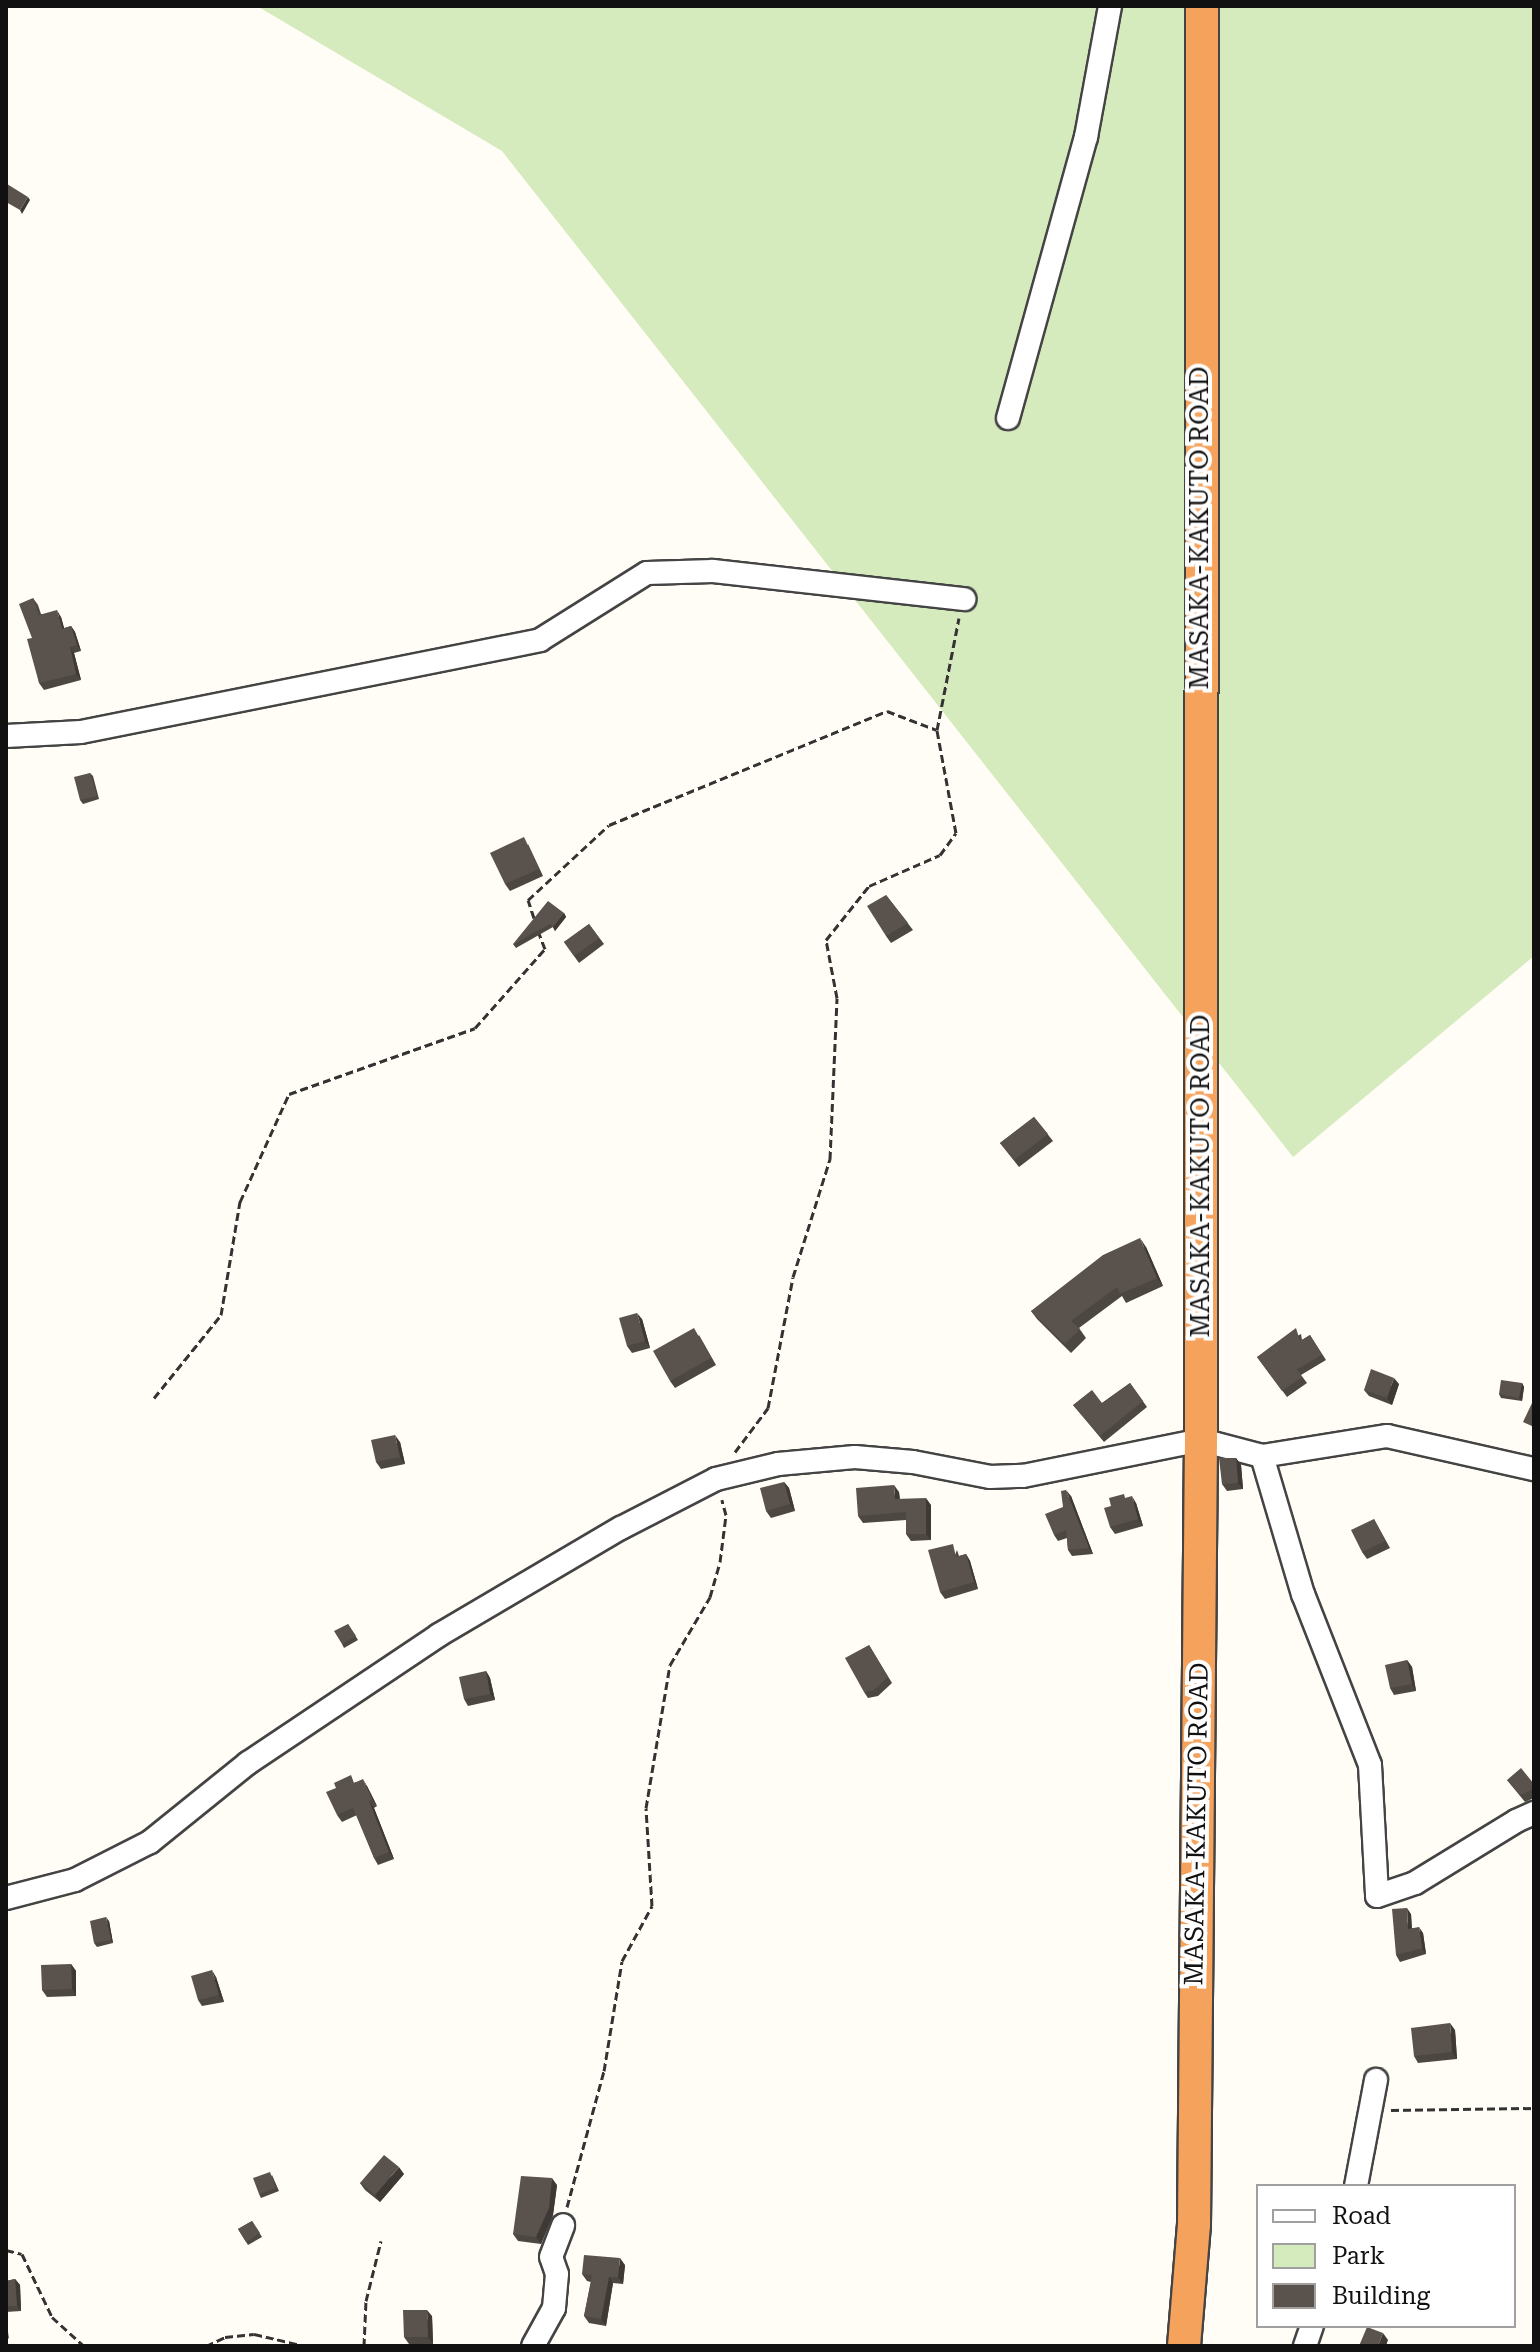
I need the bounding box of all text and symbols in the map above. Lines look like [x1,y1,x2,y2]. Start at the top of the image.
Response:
street label: MASAKA-KAKUTO ROAD [1184,366,1216,690]
street label: MASAKA-KAKUTO ROAD [1185,1014,1217,1338]
street label: MASAKA-KAKUTO ROAD [1179,1662,1215,1986]
legend [1256,2184,1516,2328]
text: Road [1332,2202,1391,2230]
text: Park [1332,2242,1385,2270]
text: Building [1332,2282,1430,2310]

